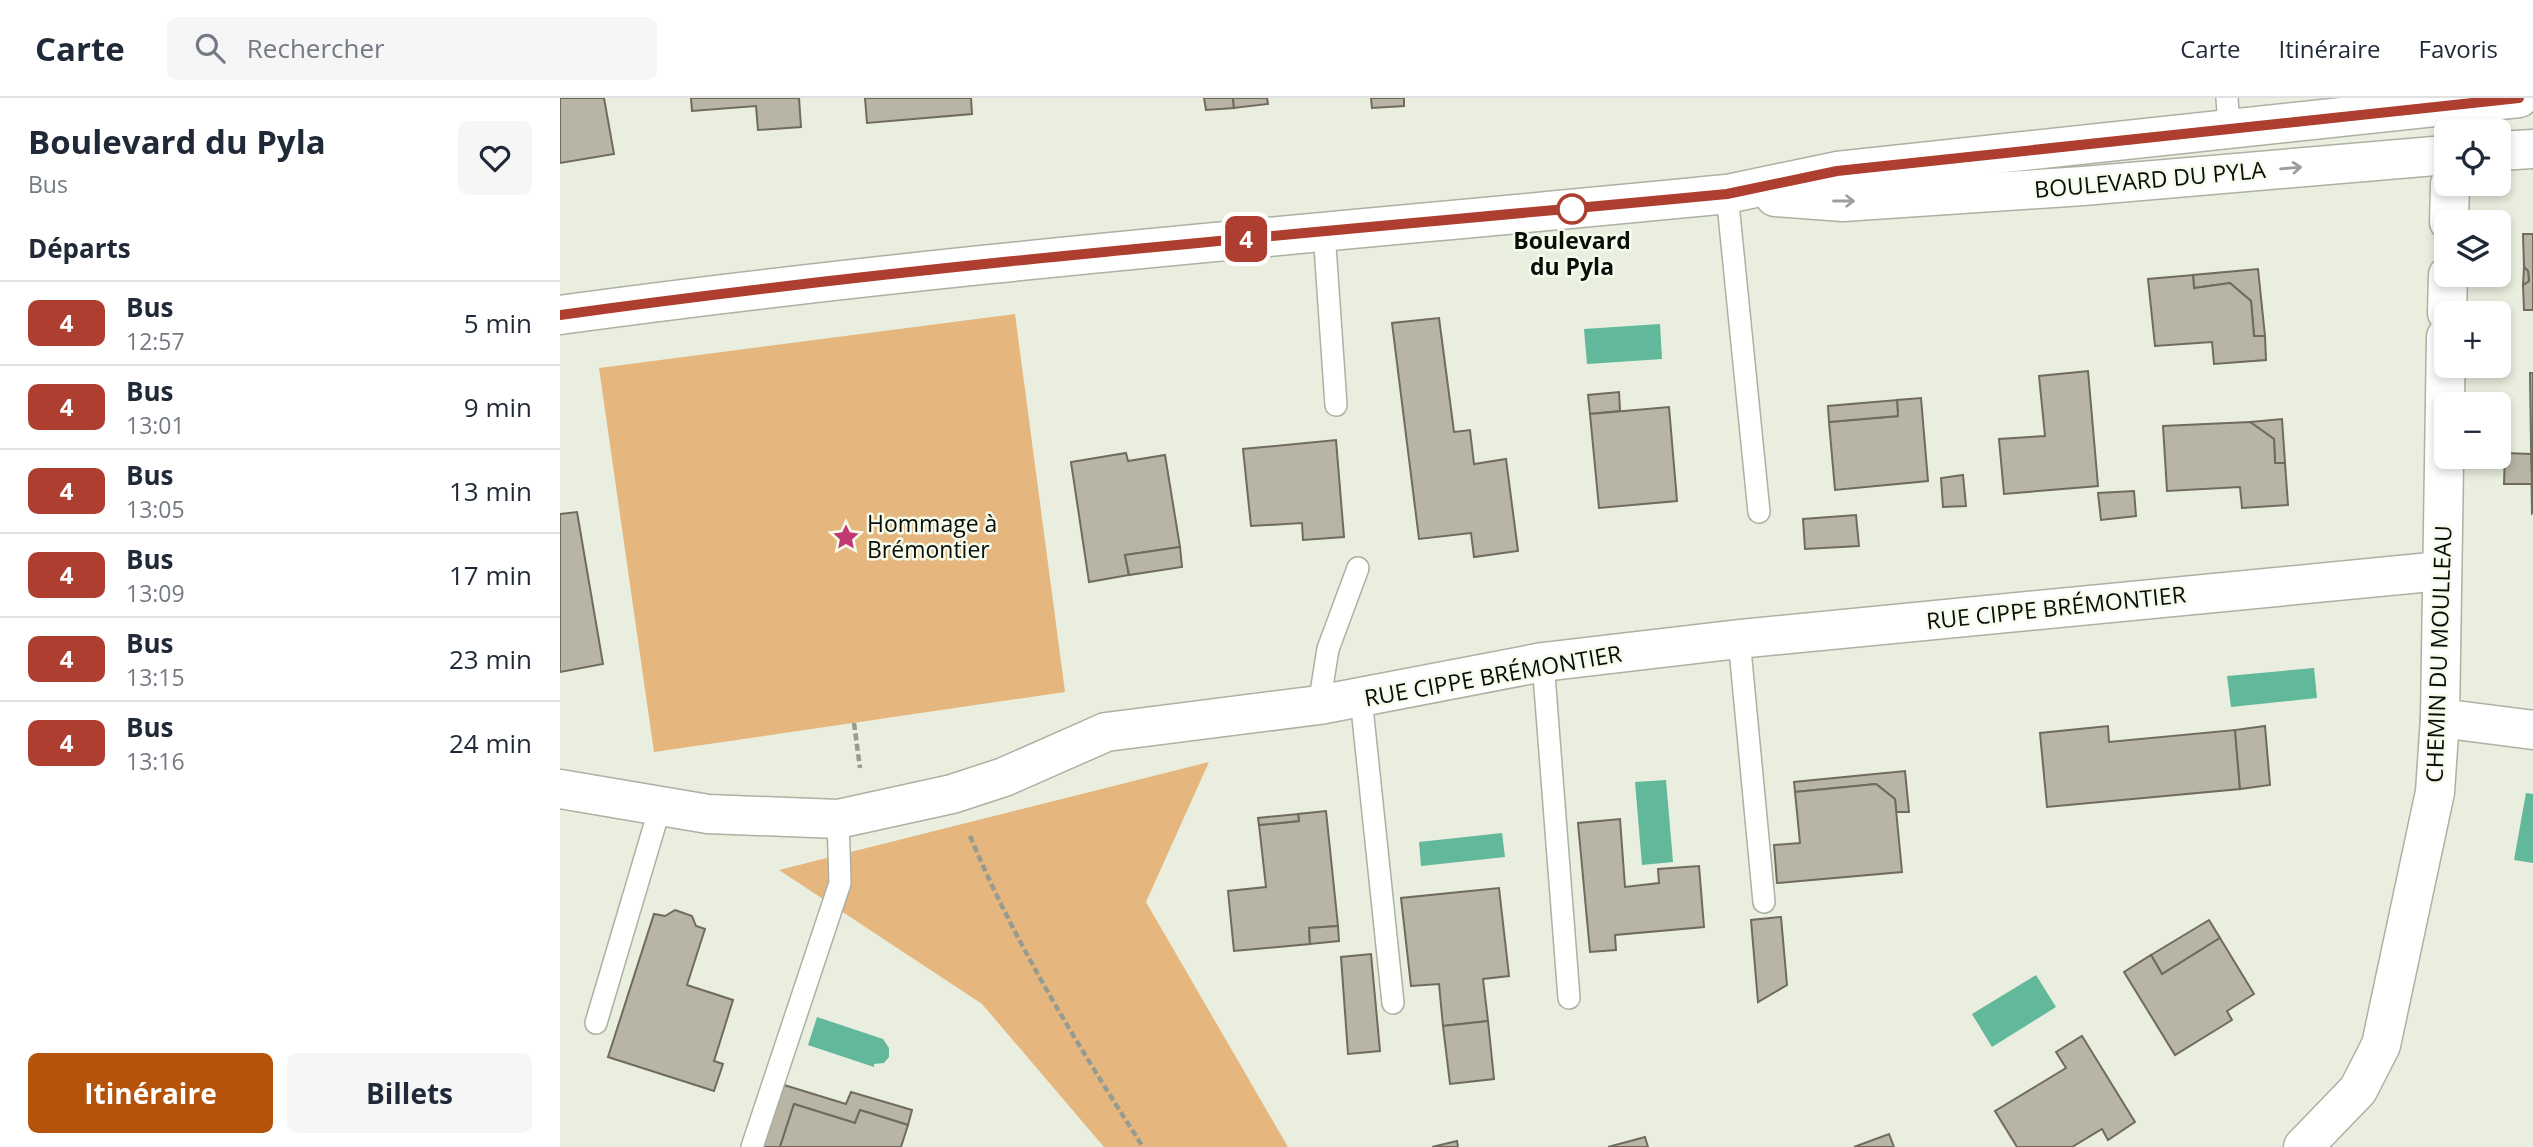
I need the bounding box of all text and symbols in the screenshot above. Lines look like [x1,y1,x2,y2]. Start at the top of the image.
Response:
search box [167,17,657,80]
text: Carte [35,26,125,71]
icon: search [191,29,229,67]
text: Rechercher [247,30,385,66]
text: Carte [2180,32,2241,65]
text: Itinéraire [2279,32,2381,65]
text: Favoris [2419,32,2498,65]
text: Boulevard du Pyla [28,119,326,164]
map controls [2434,119,2511,469]
button: locate [2434,119,2511,196]
button: heart [458,121,532,195]
street label: BOULEVARD DU PYLA [2033,153,2267,205]
one-way arrow [2279,161,2302,174]
text: Bus [28,168,68,200]
marker: Boulevard du Pyla [1557,194,1587,224]
one-way arrow [1832,194,1855,208]
button: layers [2434,210,2511,287]
line badge: 4 [1223,216,1269,262]
text: 4 [1239,222,1253,255]
place label: Boulevard du Pyla [1513,224,1631,282]
text: Départs [28,230,131,266]
text: Bus [126,289,173,325]
button: + [2434,301,2511,378]
text: 5 min [464,305,532,341]
text: 4 [60,306,73,339]
text: 12:57 [126,325,185,357]
text: Bus [126,373,173,409]
text: 9 min [464,389,532,425]
text: 4 [60,390,73,423]
button: − [2434,392,2511,469]
text: 13:01 [126,409,185,441]
text: Bus [126,457,173,493]
text: 13 min [449,473,532,509]
text: 4 [60,474,73,507]
text: 13:05 [126,493,185,525]
place label: Hommage à Brémontier [867,507,997,565]
place icon: Hommage à Brémontier [831,522,861,552]
street label: CHEMIN DU MOULLEAU [2418,525,2458,783]
text: Bus [126,541,173,577]
text: 17 min [449,557,532,593]
text: 4 [60,558,73,591]
text: 13:09 [126,577,185,609]
street label: RUE CIPPE BRÉMONTIER [1925,577,2187,637]
text: Bus [126,625,173,661]
street label: RUE CIPPE BRÉMONTIER [1362,637,1624,713]
text: 23 min [449,641,532,677]
text: 4 [60,642,73,675]
text: 13:15 [126,661,185,693]
text: Bus [126,709,173,745]
text: 24 min [449,725,532,761]
text: 4 [60,726,73,759]
text: 13:16 [126,745,185,777]
button: Itinéraire [28,1053,273,1133]
button: Billets [287,1053,532,1133]

